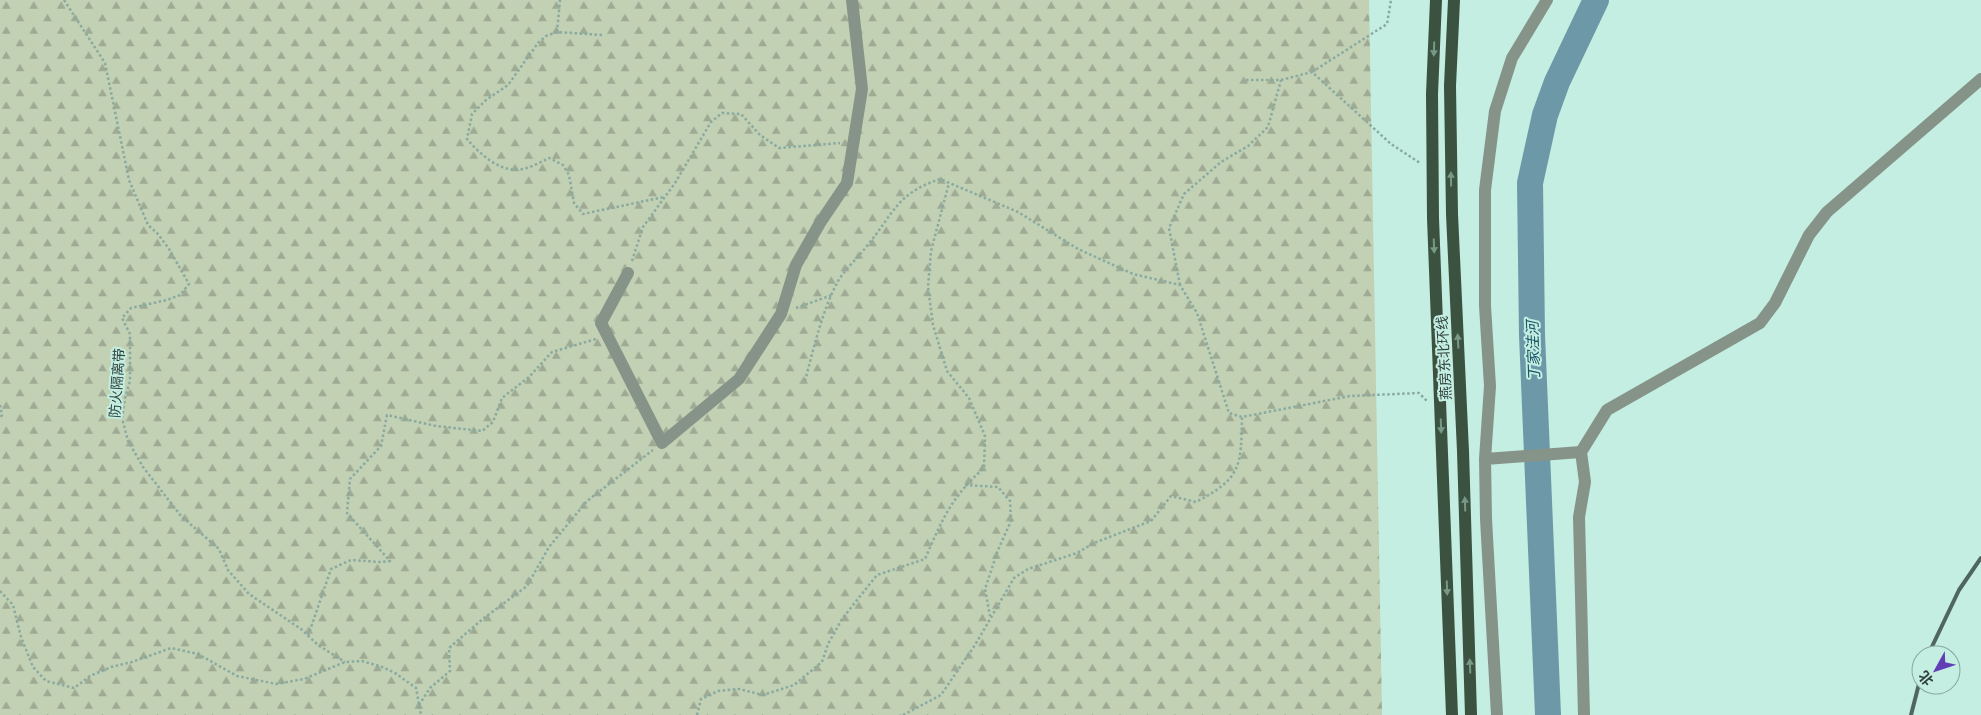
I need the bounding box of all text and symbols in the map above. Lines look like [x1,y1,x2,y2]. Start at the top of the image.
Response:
one-way arrow [1429,41,1437,57]
one-way arrow [1447,171,1455,187]
one-way arrow [1430,238,1438,254]
street label: 燕房东北环线 [1434,316,1454,400]
water label: 丁家洼河 [1523,318,1543,381]
one-way arrow [1454,333,1462,349]
street label: 防火隔离带 [107,348,127,418]
one-way arrow [1437,418,1445,434]
one-way arrow [1461,496,1469,512]
one-way arrow [1444,581,1452,597]
north arrow [1911,645,1961,695]
one-way arrow [1466,658,1474,674]
text: 北 [1915,668,1937,689]

